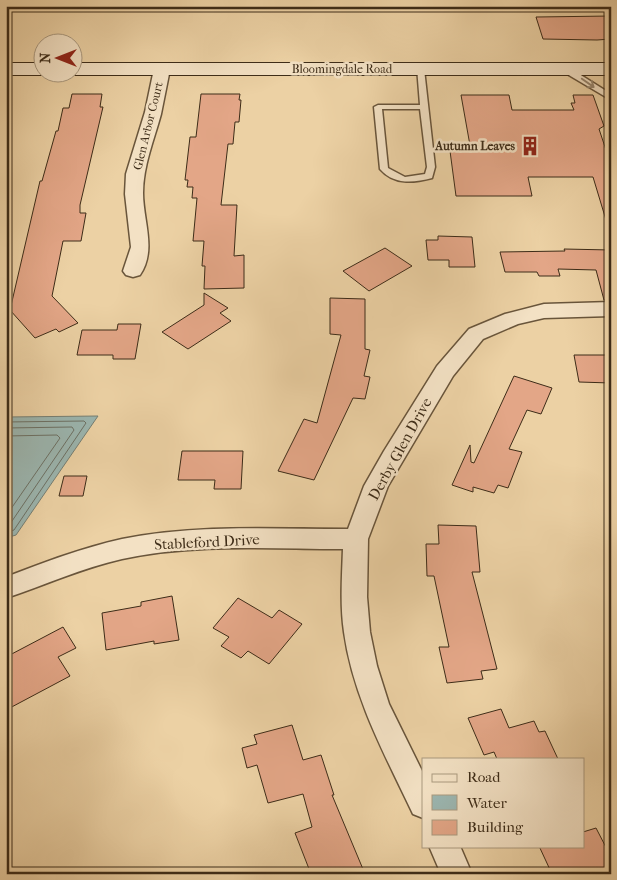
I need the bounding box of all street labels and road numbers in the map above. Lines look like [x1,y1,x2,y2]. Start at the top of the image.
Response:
street label: Bloomingdale Road [292,62,393,76]
street label: Glen Arbor Court [130,80,166,172]
street label: Derby Glen Drive [364,394,436,503]
street label: Stableford Drive [154,530,261,554]

